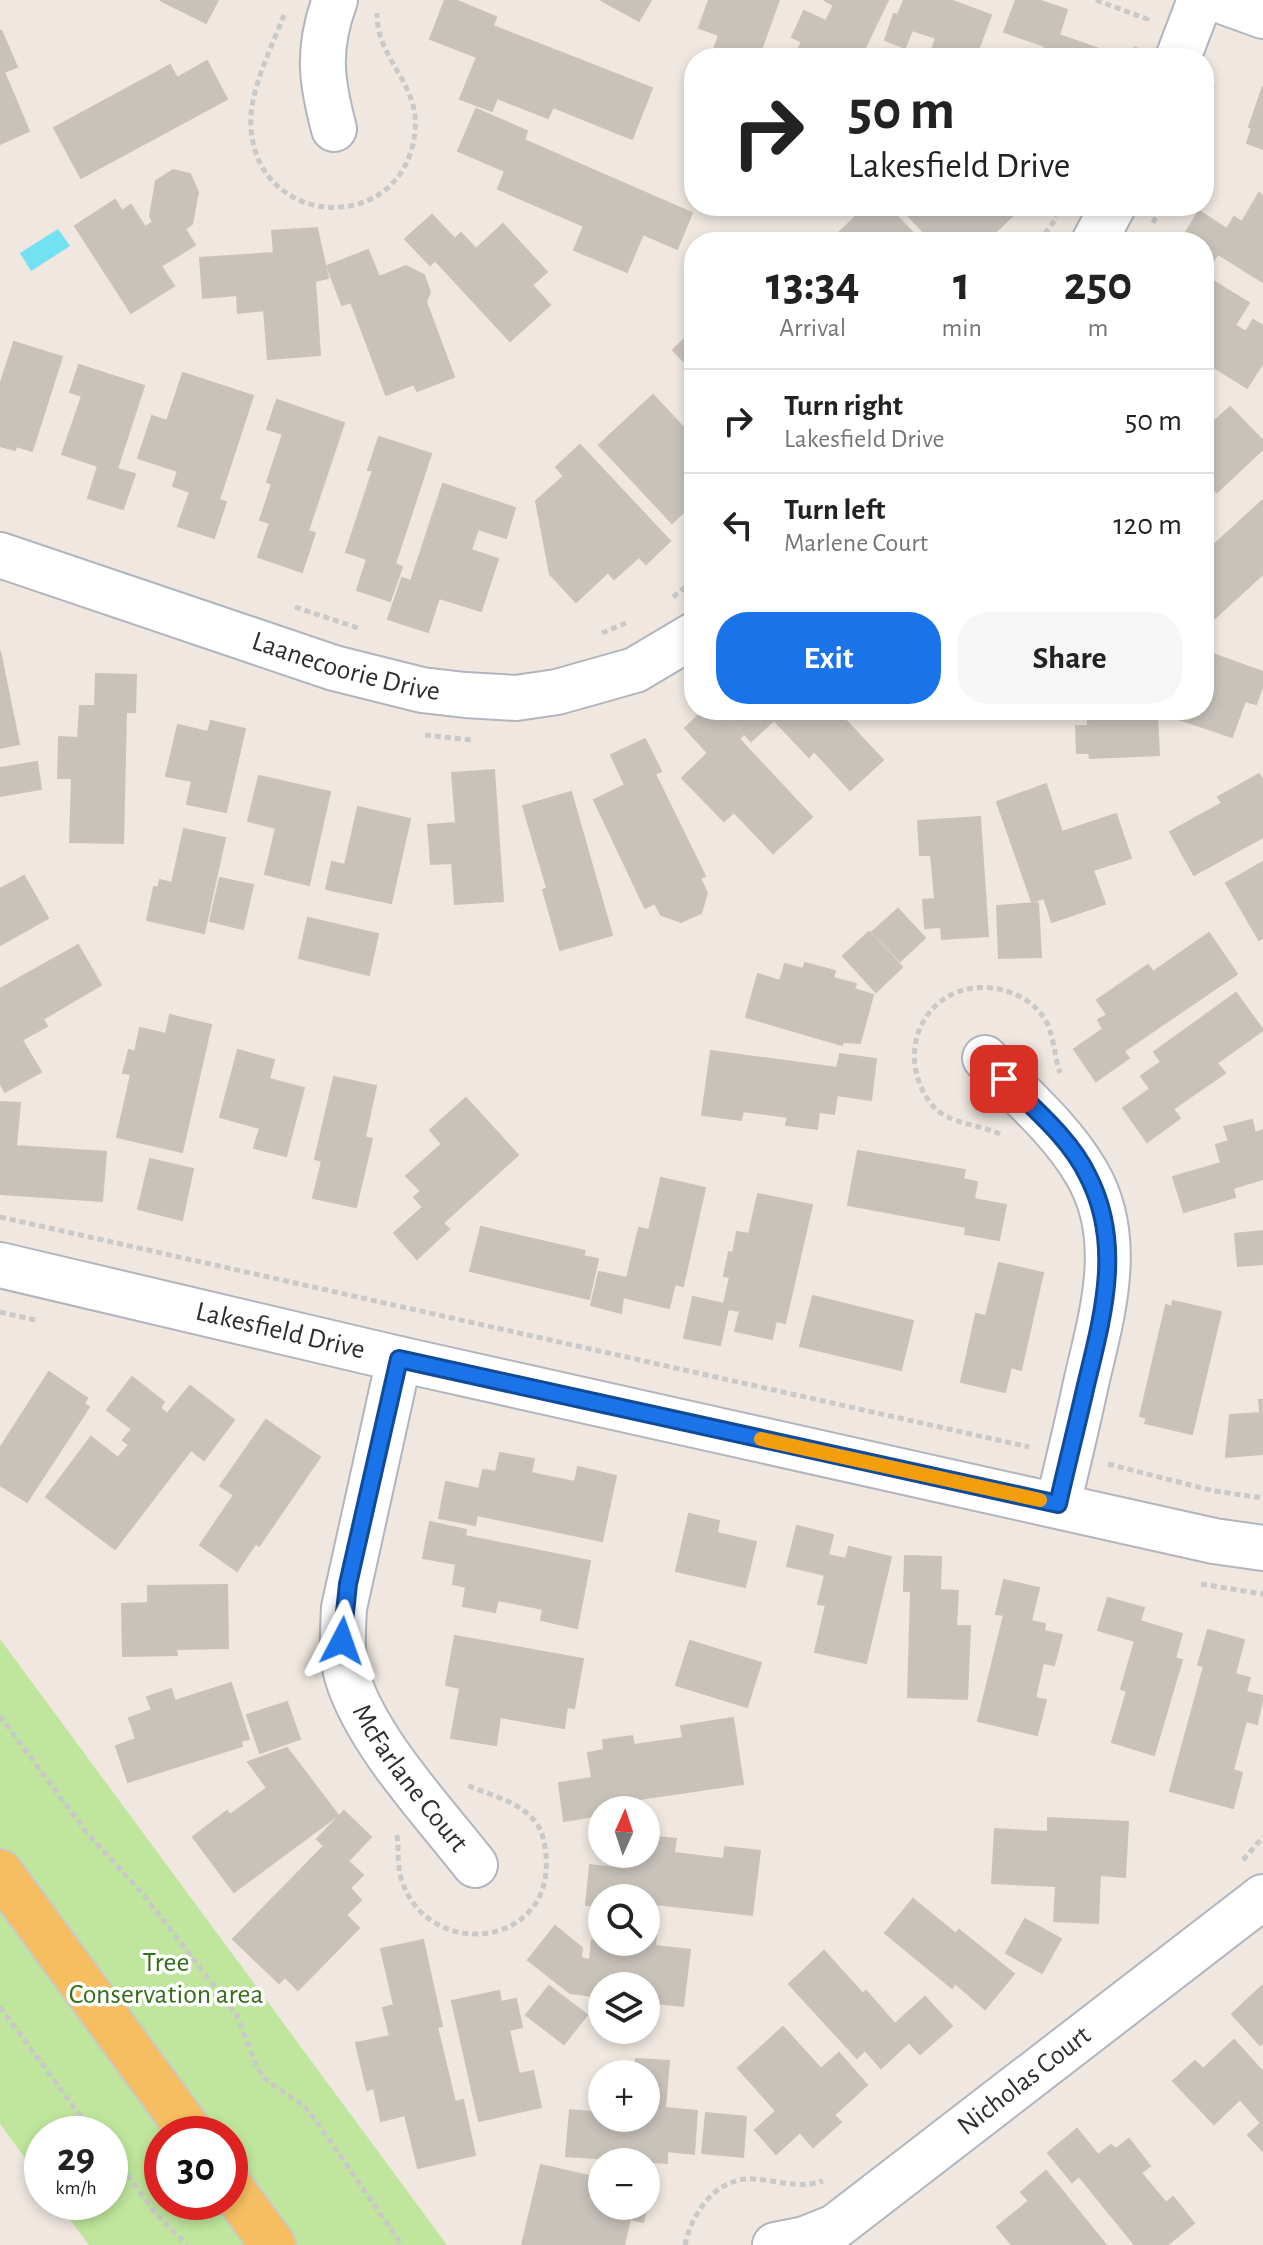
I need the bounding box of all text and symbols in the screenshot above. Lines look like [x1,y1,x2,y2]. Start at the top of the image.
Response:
icon: right [716,80,820,184]
text: 50 m [848,83,955,139]
text: Lakesfield Drive [848,148,1070,184]
text: 13:34 [766,261,860,309]
text: 1 [953,261,970,309]
text: 250 [1064,261,1132,309]
text: Arrival [779,315,846,341]
text: min [941,315,982,341]
text: m [1088,315,1108,341]
text: Turn right [784,391,903,421]
icon: right [716,399,760,443]
text: 50 m [1125,406,1182,436]
text: Lakesfield Drive [784,426,945,452]
text: Turn left [784,495,885,525]
icon: left [716,503,760,547]
text: 120 m [1113,510,1182,540]
text: Marlene Court [784,530,928,556]
button: Exit [716,612,941,704]
button: Share [957,612,1182,704]
street label: Laanecoorie Drive [248,627,441,706]
pin [970,1045,1038,1113]
icon: arrive [982,1057,1026,1101]
street label: Lakesfield Drive [193,1298,368,1365]
position arrow [300,1599,384,1683]
street label: McFarlane Court [347,1700,473,1858]
north arrow [588,1796,660,1868]
map controls [588,1796,660,2220]
button: search [588,1884,660,1956]
park label: Tree Conservation area [69,1949,263,2009]
button: layers [588,1972,660,2044]
street label: Nicholas Court [953,2021,1096,2141]
button: + [588,2060,660,2132]
speed limit sign: 30 [144,2116,248,2220]
text: 29 [57,2138,95,2178]
button: − [588,2148,660,2220]
text: km/h [55,2178,97,2198]

